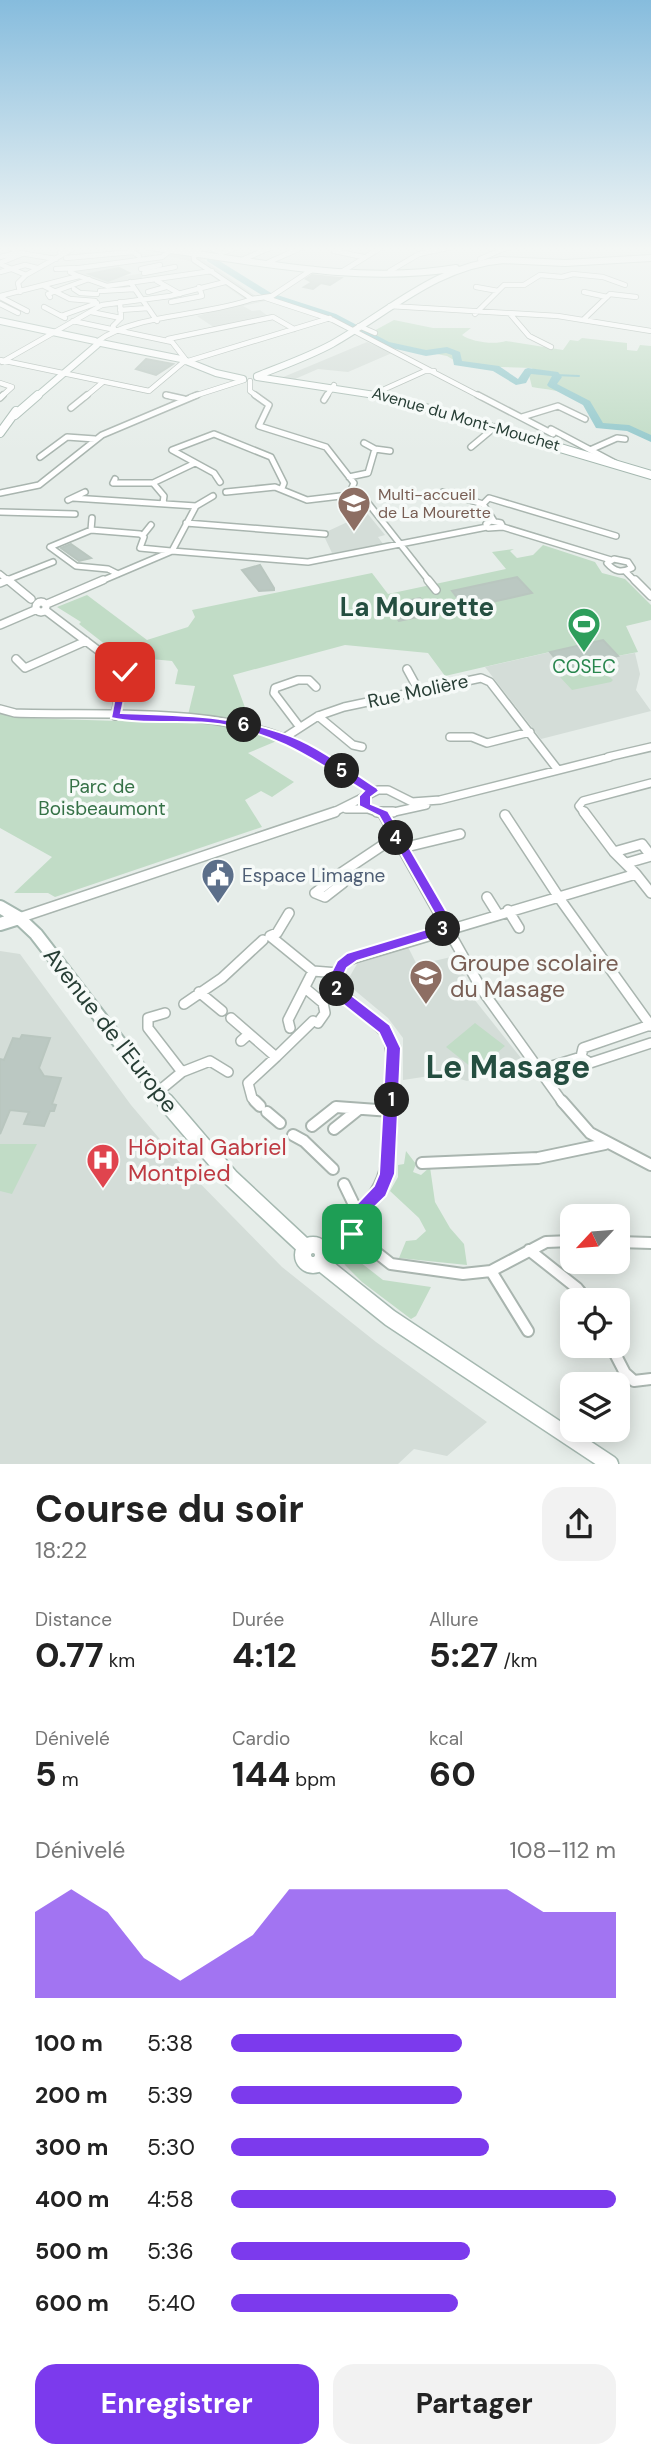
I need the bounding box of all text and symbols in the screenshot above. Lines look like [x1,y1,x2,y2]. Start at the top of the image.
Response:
street label: Avenue du Mont-Mouchet [370,382,562,456]
school or university icon: Multi-accueil de La Mourette [335,484,373,533]
place label: Multi-accueil de La Mourette [378,484,491,523]
district label: La Mourette [340,590,494,624]
sports icon: COSEC [565,605,603,654]
pin [95,642,155,702]
icon: check [106,653,144,691]
place label: COSEC [552,654,616,679]
street label: Rue Molière [365,668,471,714]
pin: 6 [226,708,262,742]
text: 6 [237,712,250,737]
pin: 5 [324,754,360,788]
text: 5 [336,758,347,783]
park label: Parc de Boisbeaumont [38,774,166,821]
pin: 4 [378,820,414,856]
text: 4 [389,825,402,850]
public building icon: Espace Limagne [199,856,237,905]
place label: Espace Limagne [242,863,385,888]
pin: 3 [426,912,460,946]
text: 3 [437,916,448,941]
street label: Avenue de l'Europe [37,941,185,1119]
place label: Groupe scolaire du Masage [450,948,619,1004]
school or university icon: Groupe scolaire du Masage [407,957,445,1006]
pin: 2 [320,972,354,1006]
text: 2 [331,976,342,1001]
district label: Le Masage [426,1046,590,1088]
pin: 1 [374,1082,410,1118]
text: 1 [388,1087,395,1112]
place label: Hôpital Gabriel Montpied [128,1132,287,1188]
hospital icon: Hôpital Gabriel Montpied [84,1141,122,1190]
pin [322,1204,382,1264]
north arrow [560,1204,630,1274]
map controls [560,1204,630,1442]
icon: arrive [333,1215,371,1253]
button: locate [560,1288,630,1358]
button: layers [560,1372,630,1442]
text: Course du soir [35,1484,304,1534]
button: share [542,1487,616,1561]
text: 18:22 [35,1535,87,1565]
text: Distance [35,1607,112,1632]
text: Durée [232,1607,284,1632]
text: Allure [429,1607,478,1632]
text: 0.77 [35,1632,104,1678]
text: 4:12 [232,1632,297,1678]
text: 5:27 [429,1632,498,1678]
text: km [104,1648,135,1673]
text: /km [498,1648,537,1673]
text: Dénivelé [35,1726,110,1751]
text: Cardio [232,1726,290,1751]
text: kcal [429,1726,463,1751]
text: 5 [35,1751,57,1797]
text: 144 [232,1751,290,1797]
text: 60 [429,1751,476,1797]
text: m [57,1767,79,1792]
text: bpm [290,1767,336,1792]
text: Dénivelé [35,1835,125,1865]
text: 108–112 m [510,1835,616,1865]
text: 100 m [35,2028,103,2058]
text: 5:38 [147,2028,193,2058]
text: 200 m [35,2080,108,2110]
text: 5:39 [147,2080,193,2110]
text: 300 m [35,2132,108,2162]
text: 5:30 [147,2132,195,2162]
text: 400 m [35,2184,109,2214]
text: 4:58 [147,2184,194,2214]
text: 500 m [35,2236,109,2266]
text: 5:36 [147,2236,194,2266]
text: 600 m [35,2288,109,2318]
text: 5:40 [147,2288,195,2318]
button: Enregistrer [35,2364,319,2444]
button: Partager [333,2364,616,2444]

